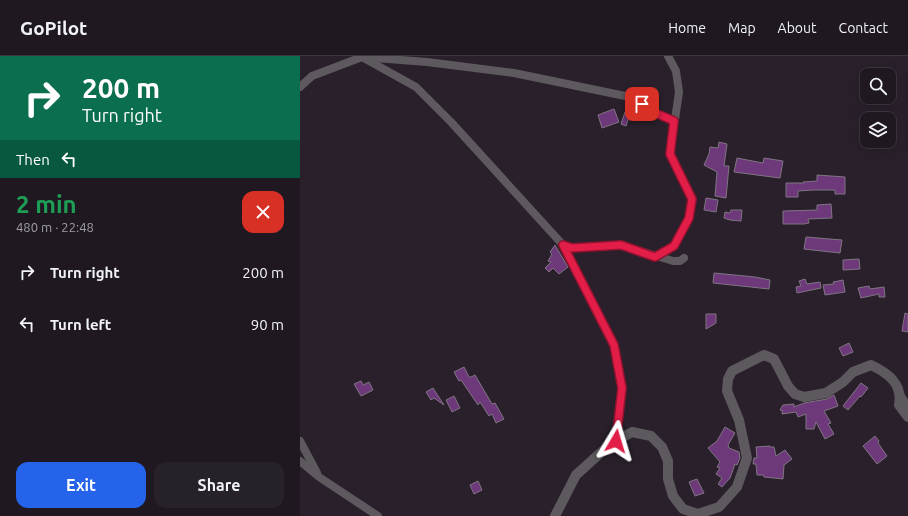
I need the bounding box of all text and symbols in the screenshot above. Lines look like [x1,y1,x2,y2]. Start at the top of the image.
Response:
text: GoPilot [20,17,87,39]
text: Home [668,20,706,36]
text: Map [728,20,756,36]
text: About [778,20,817,36]
text: Contact [839,20,888,36]
map controls [860,68,896,148]
button: search [860,68,896,104]
icon: right [16,72,68,124]
text: 200 m [82,72,160,103]
pin [625,87,659,121]
icon: arrive [631,93,653,115]
text: Turn right [82,105,162,125]
button: layers [860,112,896,148]
icon: left [58,148,80,170]
text: Then [16,151,50,168]
text: 2 min [16,191,77,218]
button: close [242,191,284,233]
text: 480 m · 22:48 [16,220,94,234]
icon: right [16,261,38,283]
text: Turn right [50,264,120,281]
text: 200 m [242,264,284,281]
icon: left [16,313,38,335]
text: Turn left [50,316,111,333]
text: 90 m [251,316,284,333]
position arrow [595,420,637,462]
button: Exit [16,462,146,508]
button: Share [154,462,284,508]

